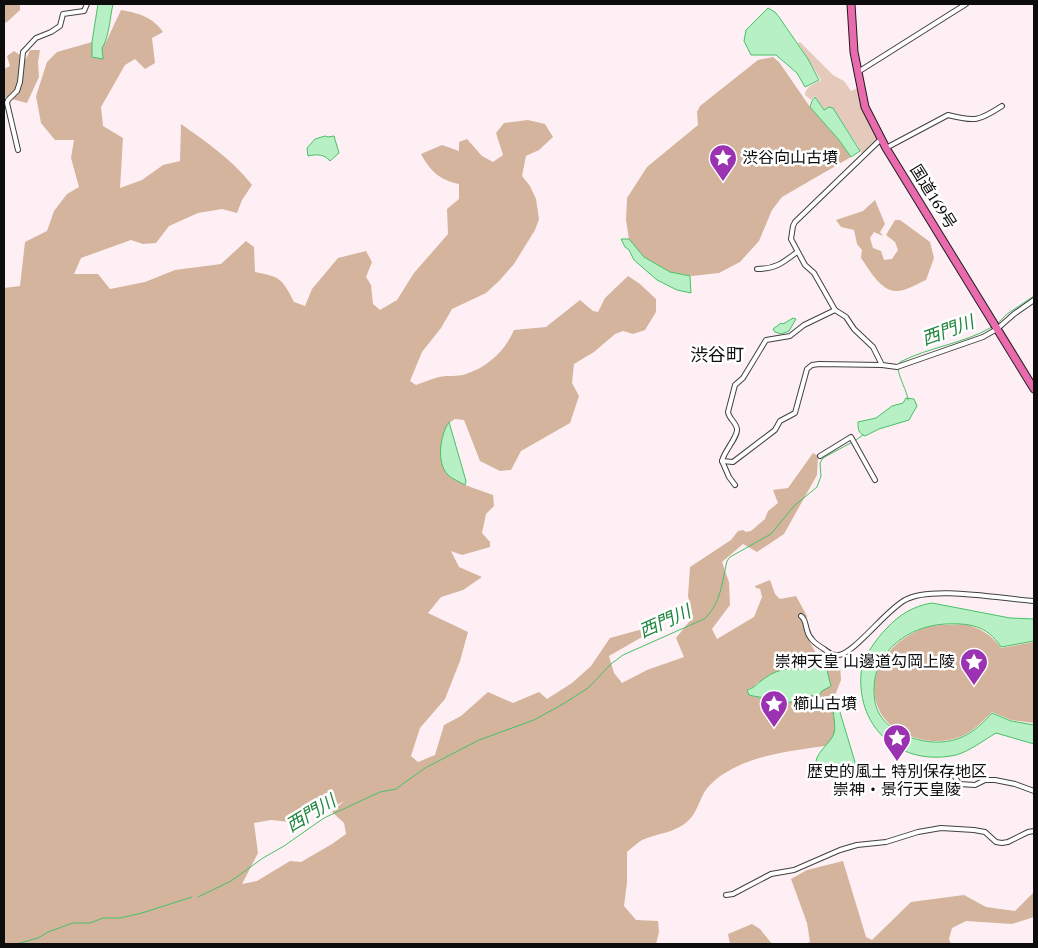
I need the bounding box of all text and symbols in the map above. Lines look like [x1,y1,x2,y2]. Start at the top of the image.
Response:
place icon: 渋谷向山古墳 [708,143,738,182]
place label: 渋谷向山古墳 [742,146,838,170]
street label: 国道169号 [904,160,962,234]
water label: 西門川 [918,308,980,353]
district label: 渋谷町 [690,342,744,369]
water label: 西門川 [635,598,697,645]
place icon: 崇神天皇 山邊道勾岡上陵 [959,647,989,686]
place label: 崇神天皇 山邊道勾岡上陵 [775,650,955,674]
place icon: 櫛山古墳 [759,689,789,728]
place label: 櫛山古墳 [793,692,857,716]
place icon: 歴史的風土 特別保存地区 崇神・景行天皇陵 [882,723,912,762]
place label: 歴史的風土 特別保存地区 崇神・景行天皇陵 [807,760,987,802]
water label: 西門川 [281,787,343,839]

